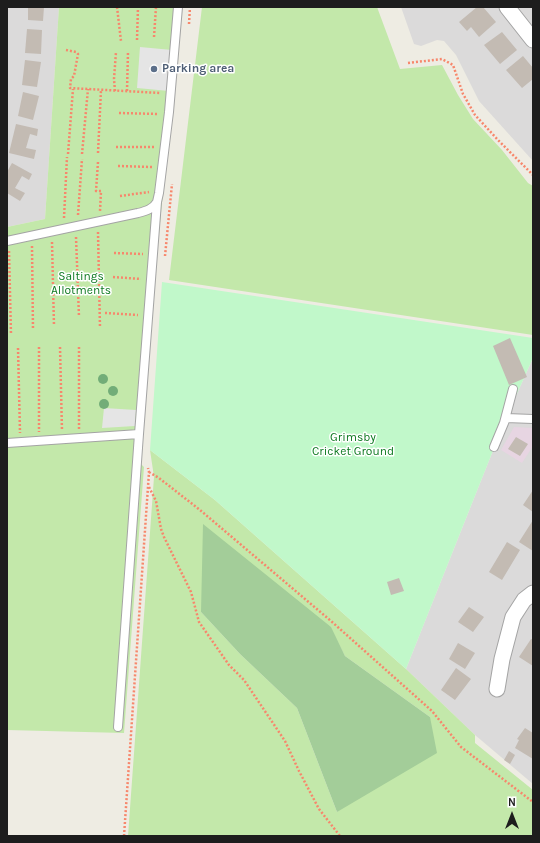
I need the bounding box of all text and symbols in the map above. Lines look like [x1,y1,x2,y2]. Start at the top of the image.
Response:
place label: Parking area [162,62,234,76]
marker: Parking area [149,64,159,74]
park label: Saltings Allotments [51,270,111,298]
park label: Grimsby Cricket Ground [312,431,394,459]
north arrow [492,795,532,835]
text: N [508,796,516,809]

